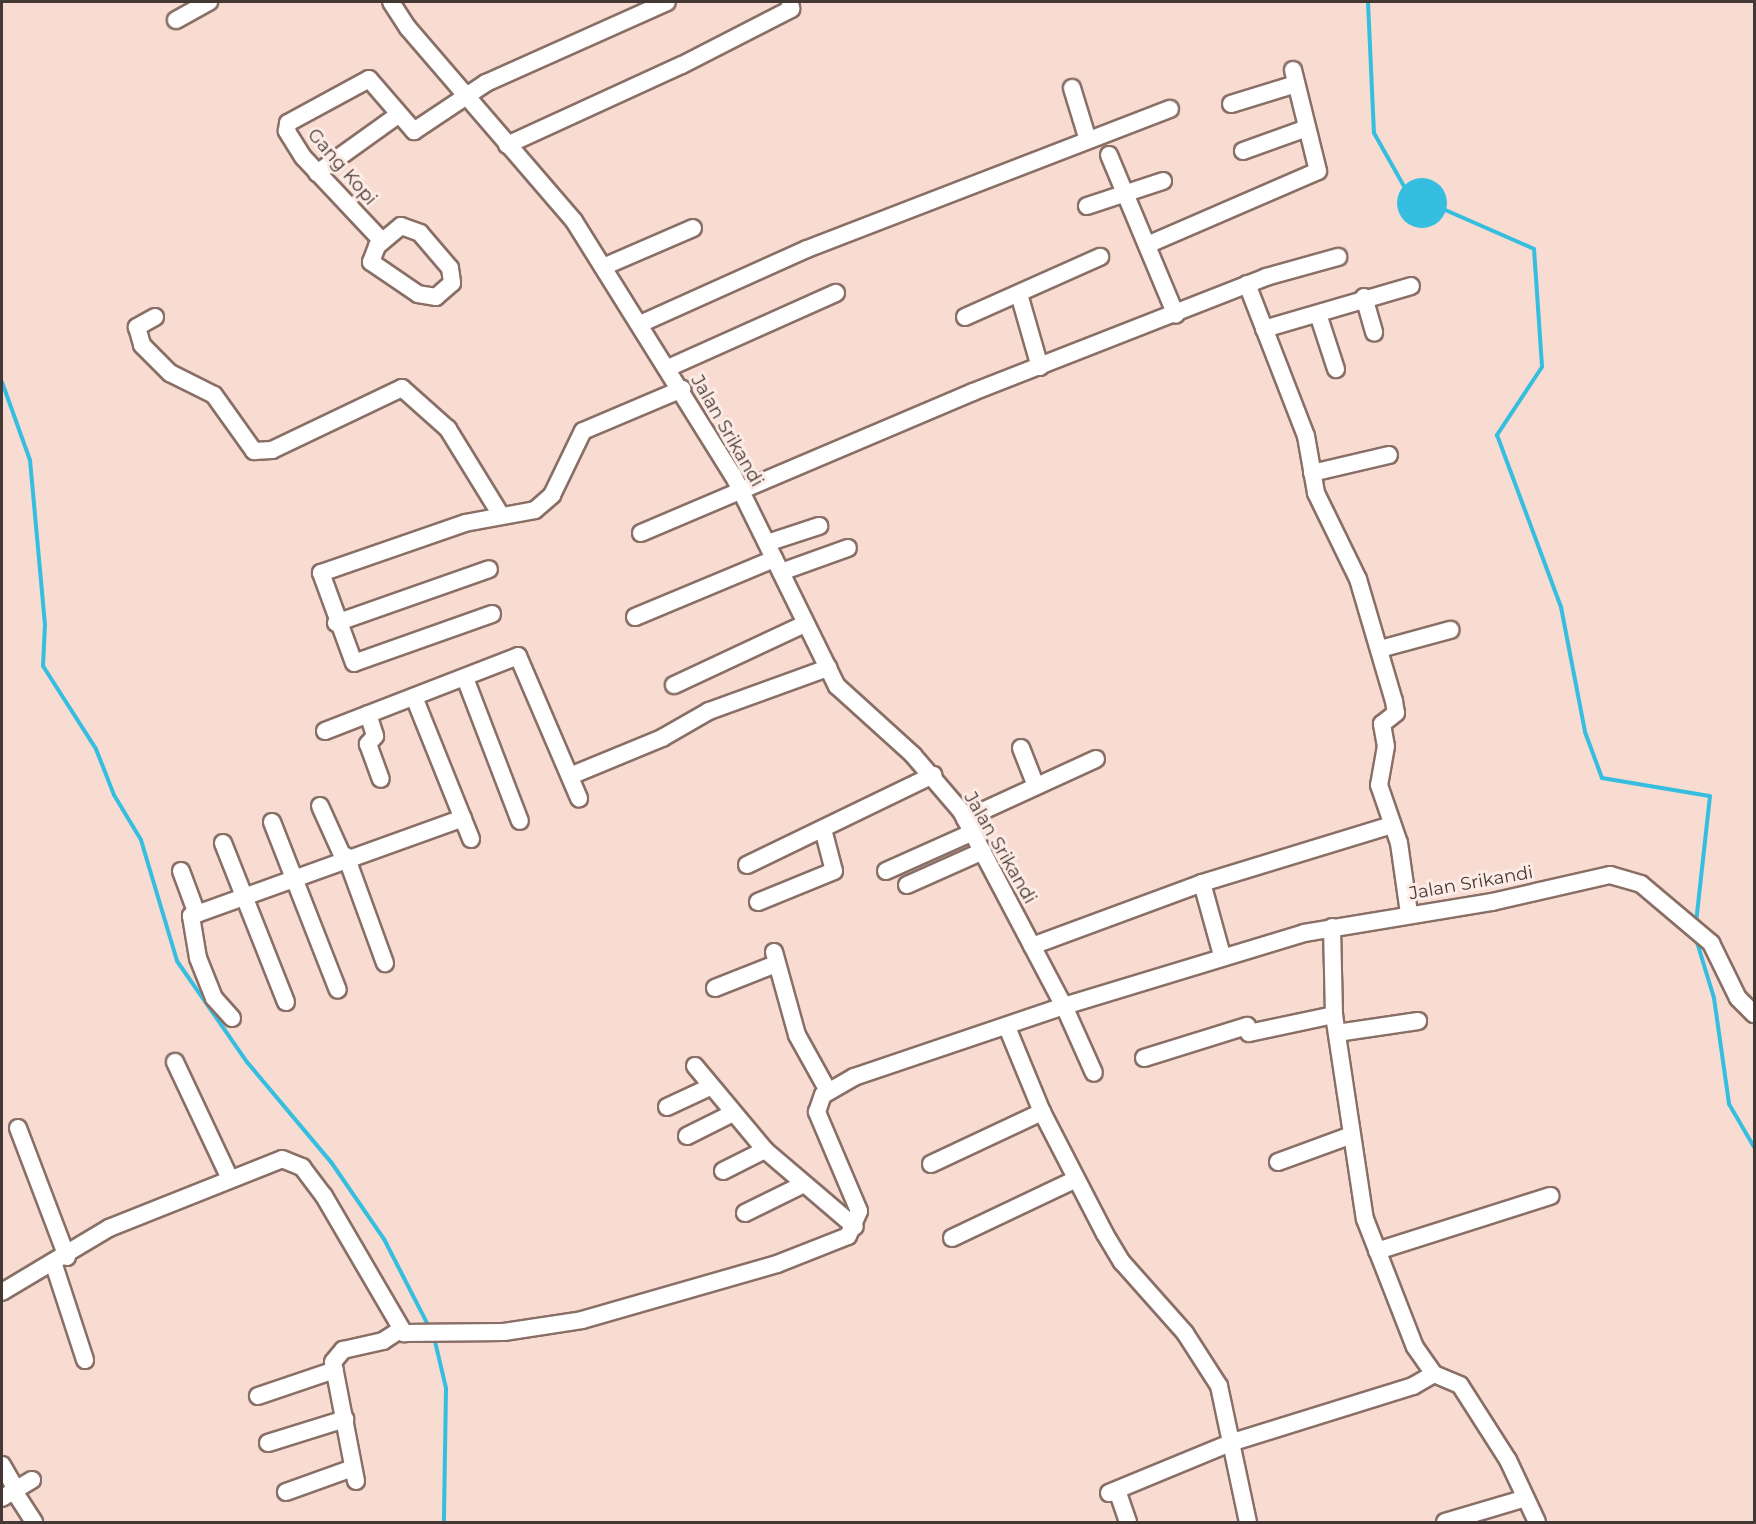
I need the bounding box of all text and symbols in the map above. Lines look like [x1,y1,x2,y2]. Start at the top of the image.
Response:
street label: Gang Kopi [303,124,381,210]
street label: Jalan Srikandi [686,371,768,491]
street label: Jalan Srikandi [959,788,1041,908]
street label: Jalan Srikandi [1407,861,1535,905]

